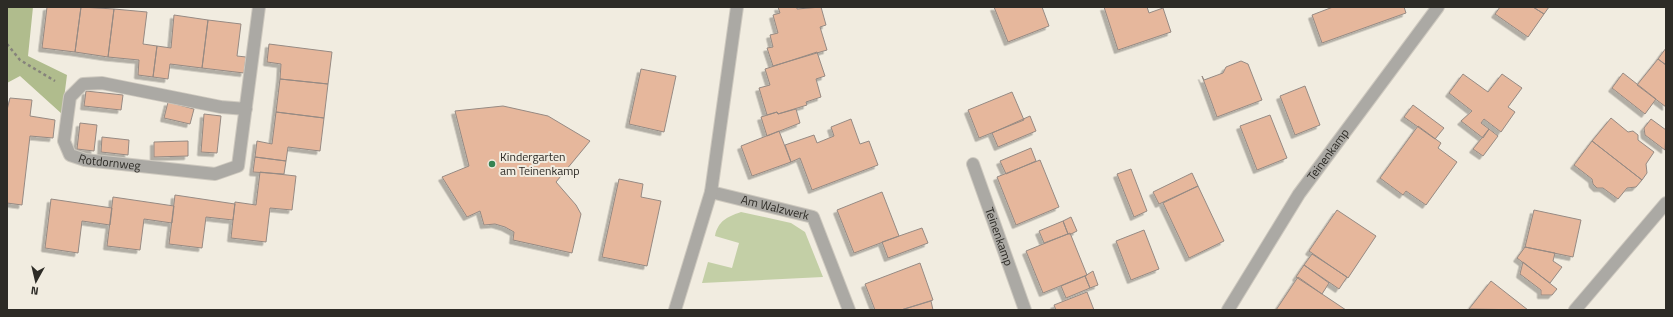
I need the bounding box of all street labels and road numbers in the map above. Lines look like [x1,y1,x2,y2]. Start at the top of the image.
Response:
street label: Teinenkamp [1302,124,1354,185]
street label: Rotdornweg [76,148,142,175]
street label: Am Walzwerk [739,190,812,225]
street label: Teinenkamp [980,204,1018,268]

